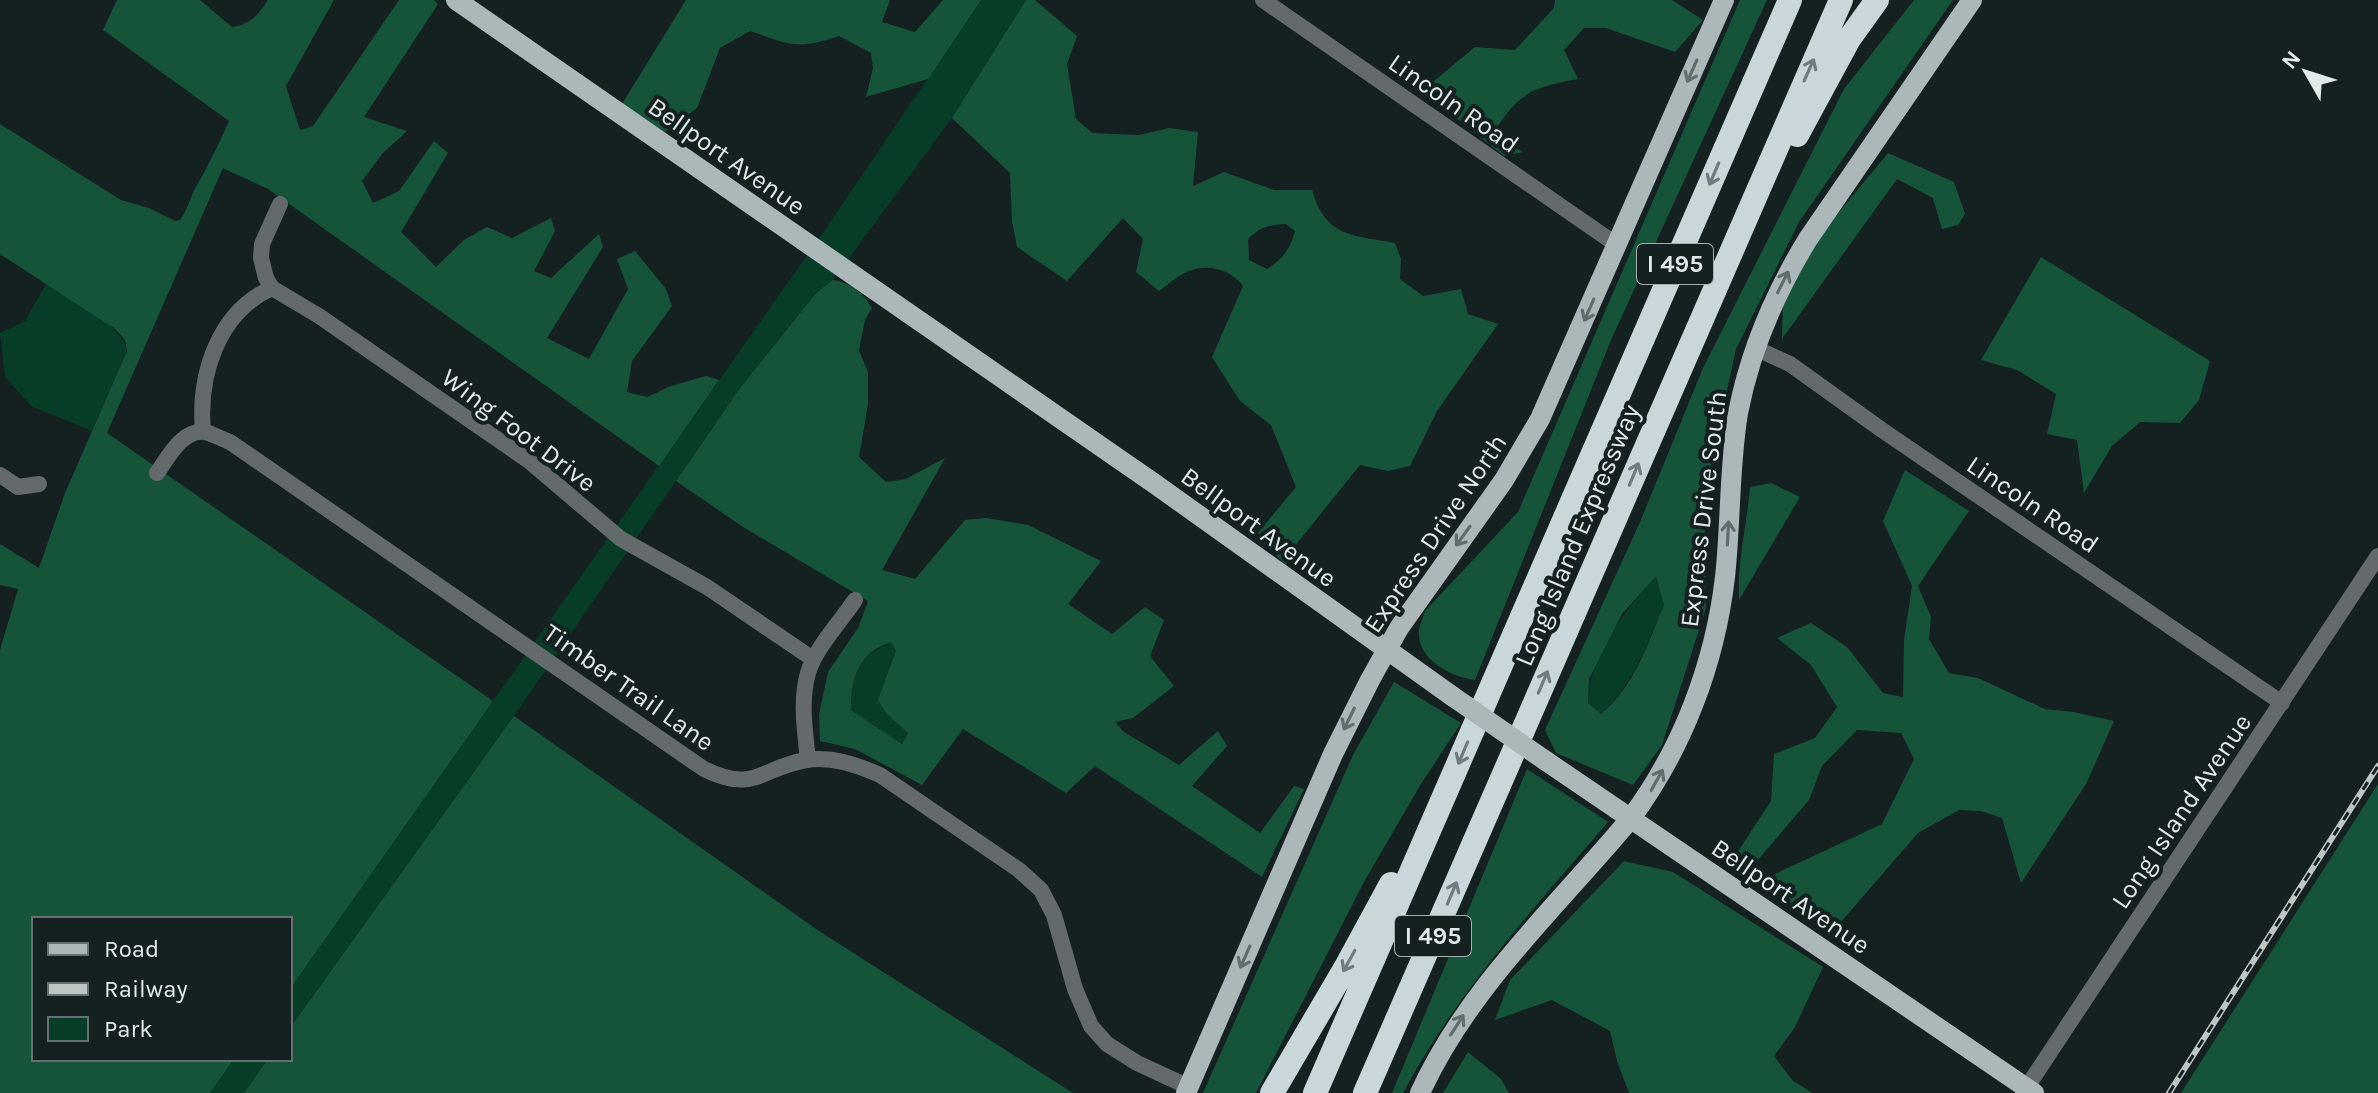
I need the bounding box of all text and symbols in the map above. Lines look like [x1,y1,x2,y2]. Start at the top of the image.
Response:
north arrow [2266,32,2346,112]
text: N [2276,46,2306,74]
street label: Lincoln Road [1382,47,1525,160]
one-way arrow [1684,58,1699,83]
one-way arrow [1803,58,1818,83]
street label: Bellport Avenue [642,91,811,222]
one-way arrow [1705,161,1720,186]
road number: I 495 [1637,244,1713,284]
one-way arrow [1776,270,1792,294]
one-way arrow [1581,298,1596,322]
street label: Wing Foot Drive [435,362,602,499]
street label: Express Drive South [1674,389,1733,629]
street label: Long Island Expressway [1508,400,1647,671]
street label: Express Drive North [1357,428,1513,639]
street label: Lincoln Road [1961,449,2104,560]
street label: Bellport Avenue [1175,461,1342,594]
one-way arrow [1627,462,1642,486]
one-way arrow [1720,520,1735,547]
one-way arrow [1455,525,1472,546]
street label: Timber Trail Lane [538,617,720,758]
one-way arrow [1537,671,1552,695]
one-way arrow [1341,707,1356,730]
street label: Long Island Avenue [2105,708,2258,915]
one-way arrow [1454,740,1469,765]
one-way arrow [1649,769,1665,792]
street label: Bellport Avenue [1706,832,1876,961]
one-way arrow [1445,881,1460,905]
road number: I 495 [1395,916,1471,956]
legend [32,917,292,1061]
text: Road [104,935,159,963]
one-way arrow [1237,944,1252,969]
one-way arrow [1341,949,1357,972]
text: Railway [104,975,188,1003]
one-way arrow [1449,1014,1465,1036]
text: Park [104,1015,153,1043]

